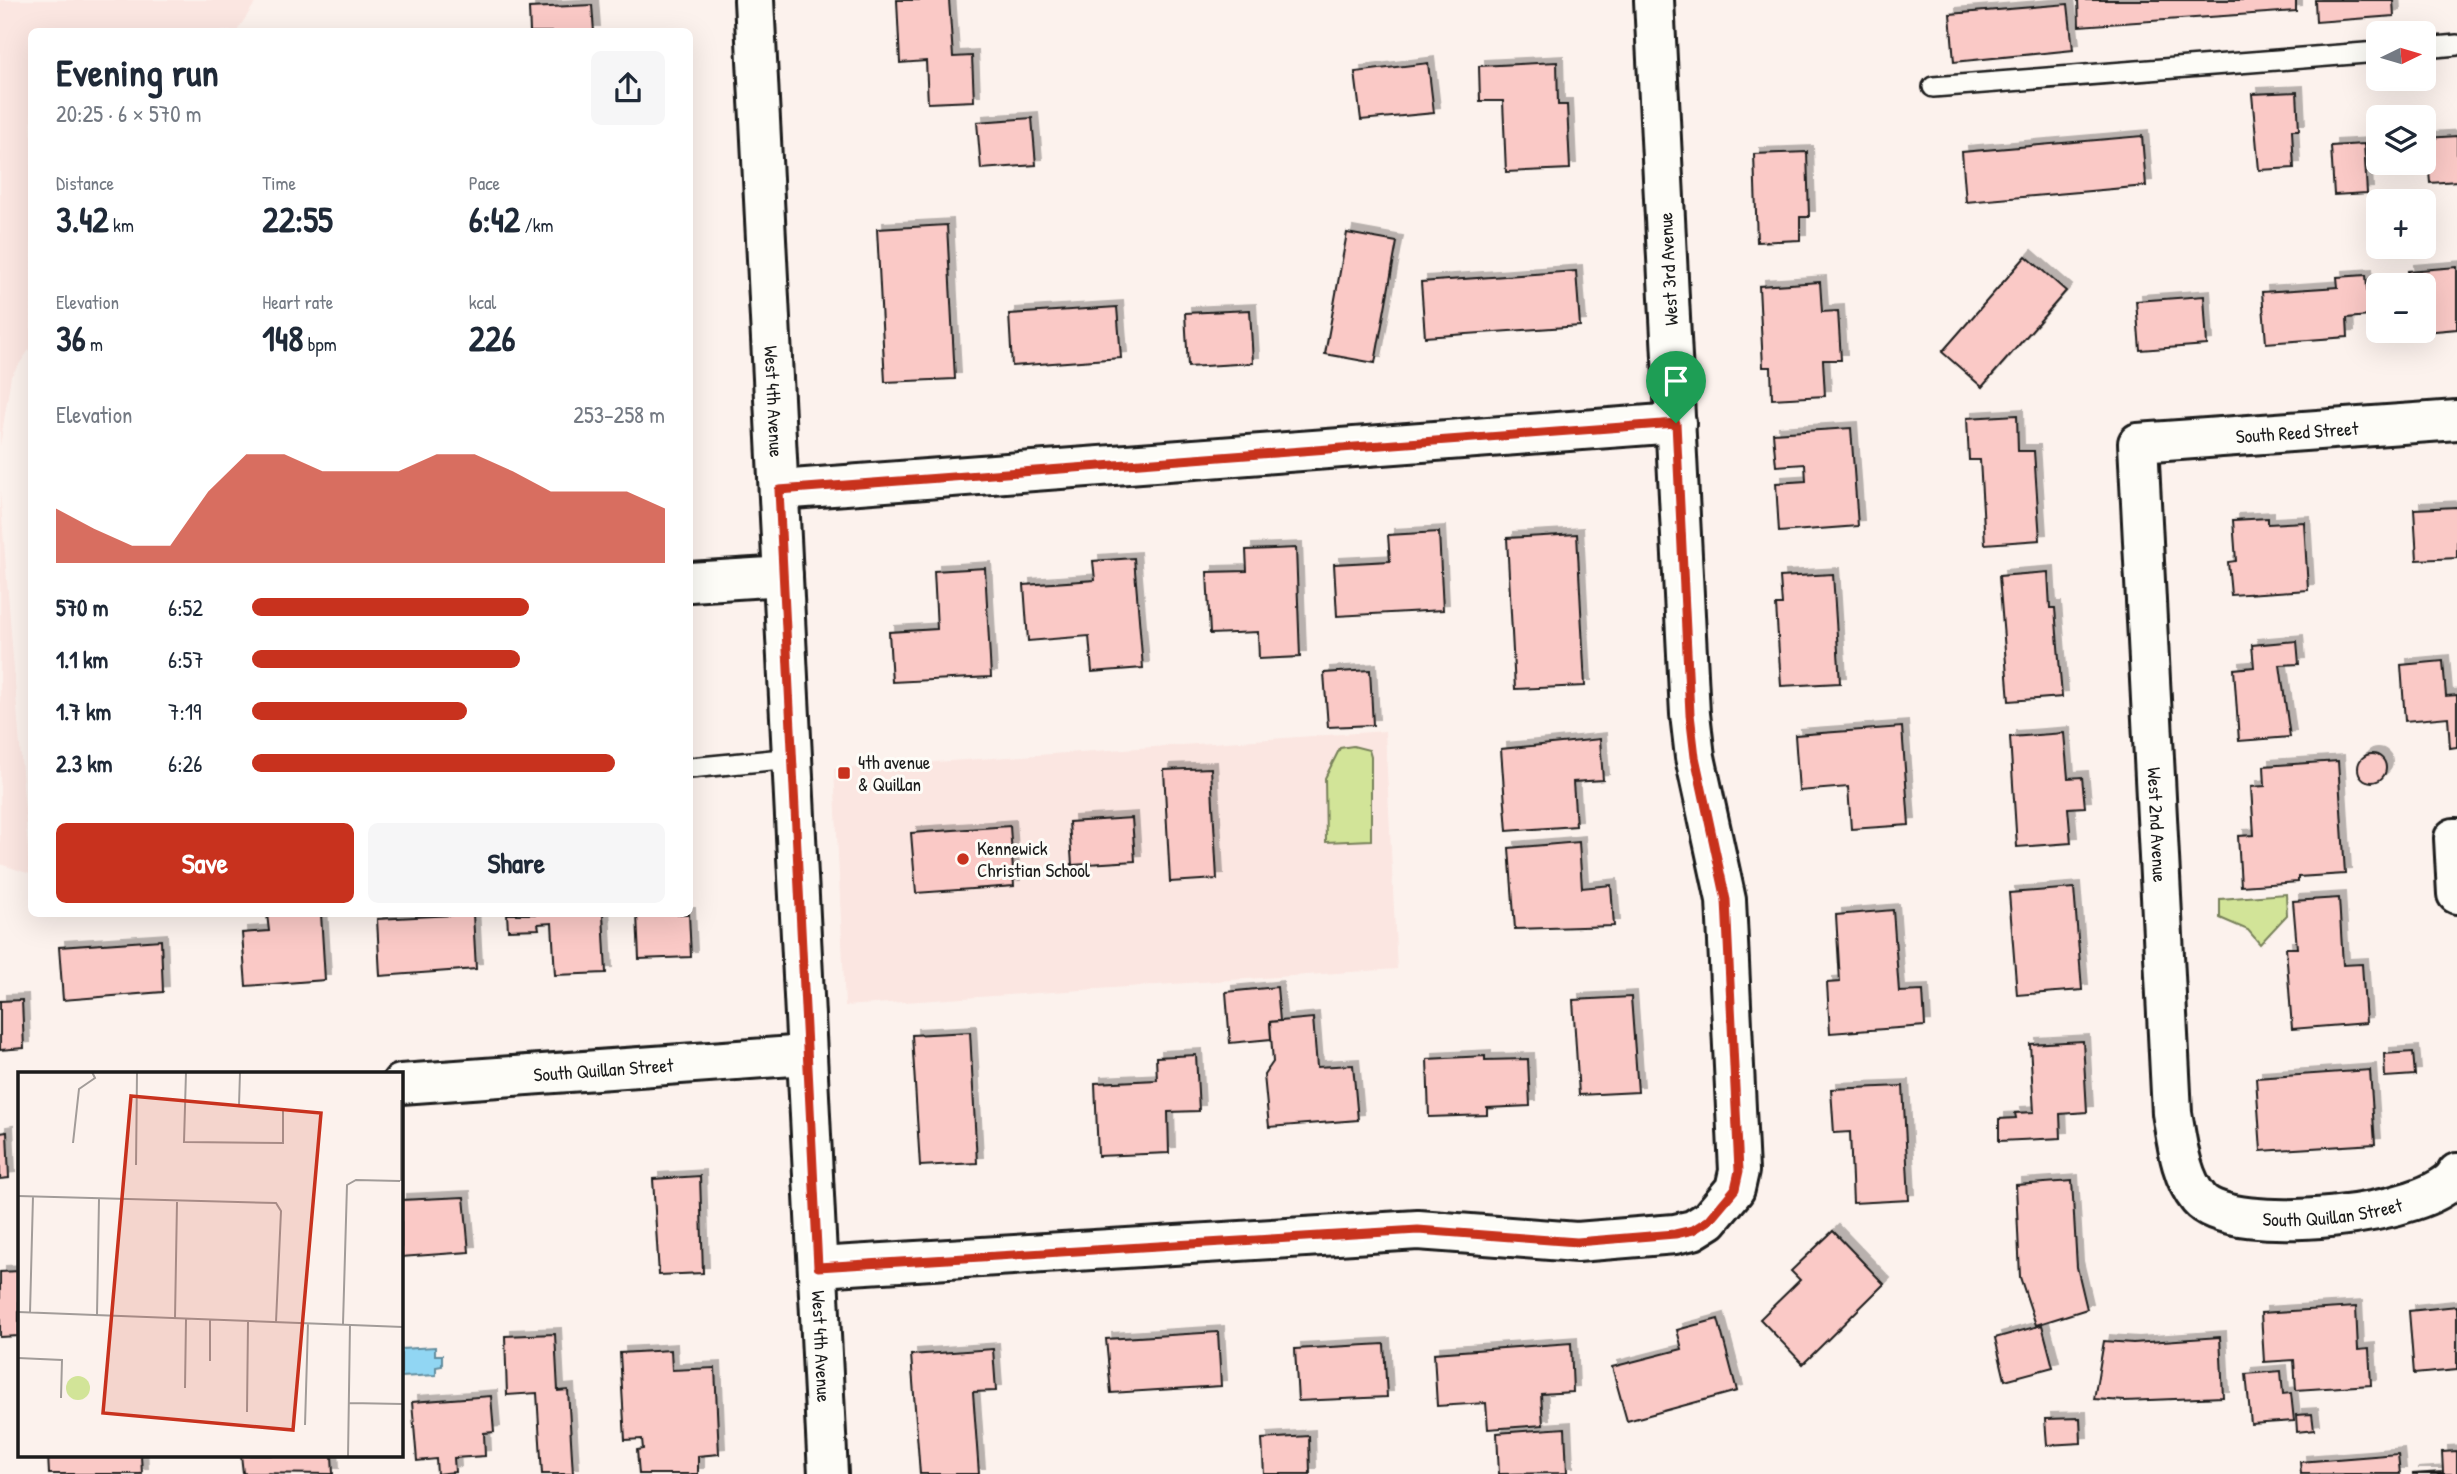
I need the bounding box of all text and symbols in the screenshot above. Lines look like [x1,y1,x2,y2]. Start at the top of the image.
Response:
north arrow [2366,21,2436,91]
map controls [2366,21,2436,343]
text: Evening run [56,46,219,98]
button: share [591,51,665,125]
text: 20:25 · 6 × 570 m [56,98,201,129]
button: layers [2366,105,2436,175]
text: Distance [56,170,114,196]
text: Time [262,170,296,196]
text: Pace [469,170,500,196]
button: + [2366,189,2436,259]
text: 3.42 [56,196,109,243]
text: 22:55 [262,196,333,243]
text: 6:42 [469,196,520,243]
street label: West 3rd Avenue [1652,211,1684,326]
text: km [109,212,134,238]
text: /km [520,212,553,238]
button: − [2366,273,2436,343]
text: Elevation [56,289,119,315]
text: Heart rate [262,289,333,315]
text: kcal [469,289,496,315]
text: 36 [56,315,86,362]
text: 148 [262,315,303,362]
text: 226 [469,315,515,362]
text: m [86,331,103,357]
text: bpm [303,331,337,357]
street label: West 4th Avenue [758,345,790,458]
pin [1646,351,1706,423]
icon: arrive [1657,362,1695,400]
text: Elevation [56,399,132,430]
text: 253–258 m [573,399,665,430]
street label: South Reed Street [2235,415,2360,449]
text: 570 m [56,592,108,623]
text: 6:52 [168,592,203,623]
text: 1.1 km [56,644,108,675]
text: 6:57 [168,644,204,675]
text: 1.7 km [56,696,111,727]
text: 7:19 [168,696,202,727]
text: 2.3 km [56,748,112,779]
text: 6:26 [168,748,202,779]
place label: 4th avenue & Quillan [858,749,931,797]
marker: 4th avenue & Quillan [836,765,852,781]
street label: West 2nd Avenue [2141,767,2173,883]
button: Save [56,823,354,903]
button: Share [368,823,665,903]
place label: Kennewick Christian School [977,835,1091,883]
marker: Kennewick Christian School [955,851,971,867]
street label: South Quillan Street [533,1052,675,1087]
inset map [18,1072,402,1456]
street label: South Quillan Street [2262,1191,2405,1232]
street label: West 4th Avenue [806,1290,837,1403]

